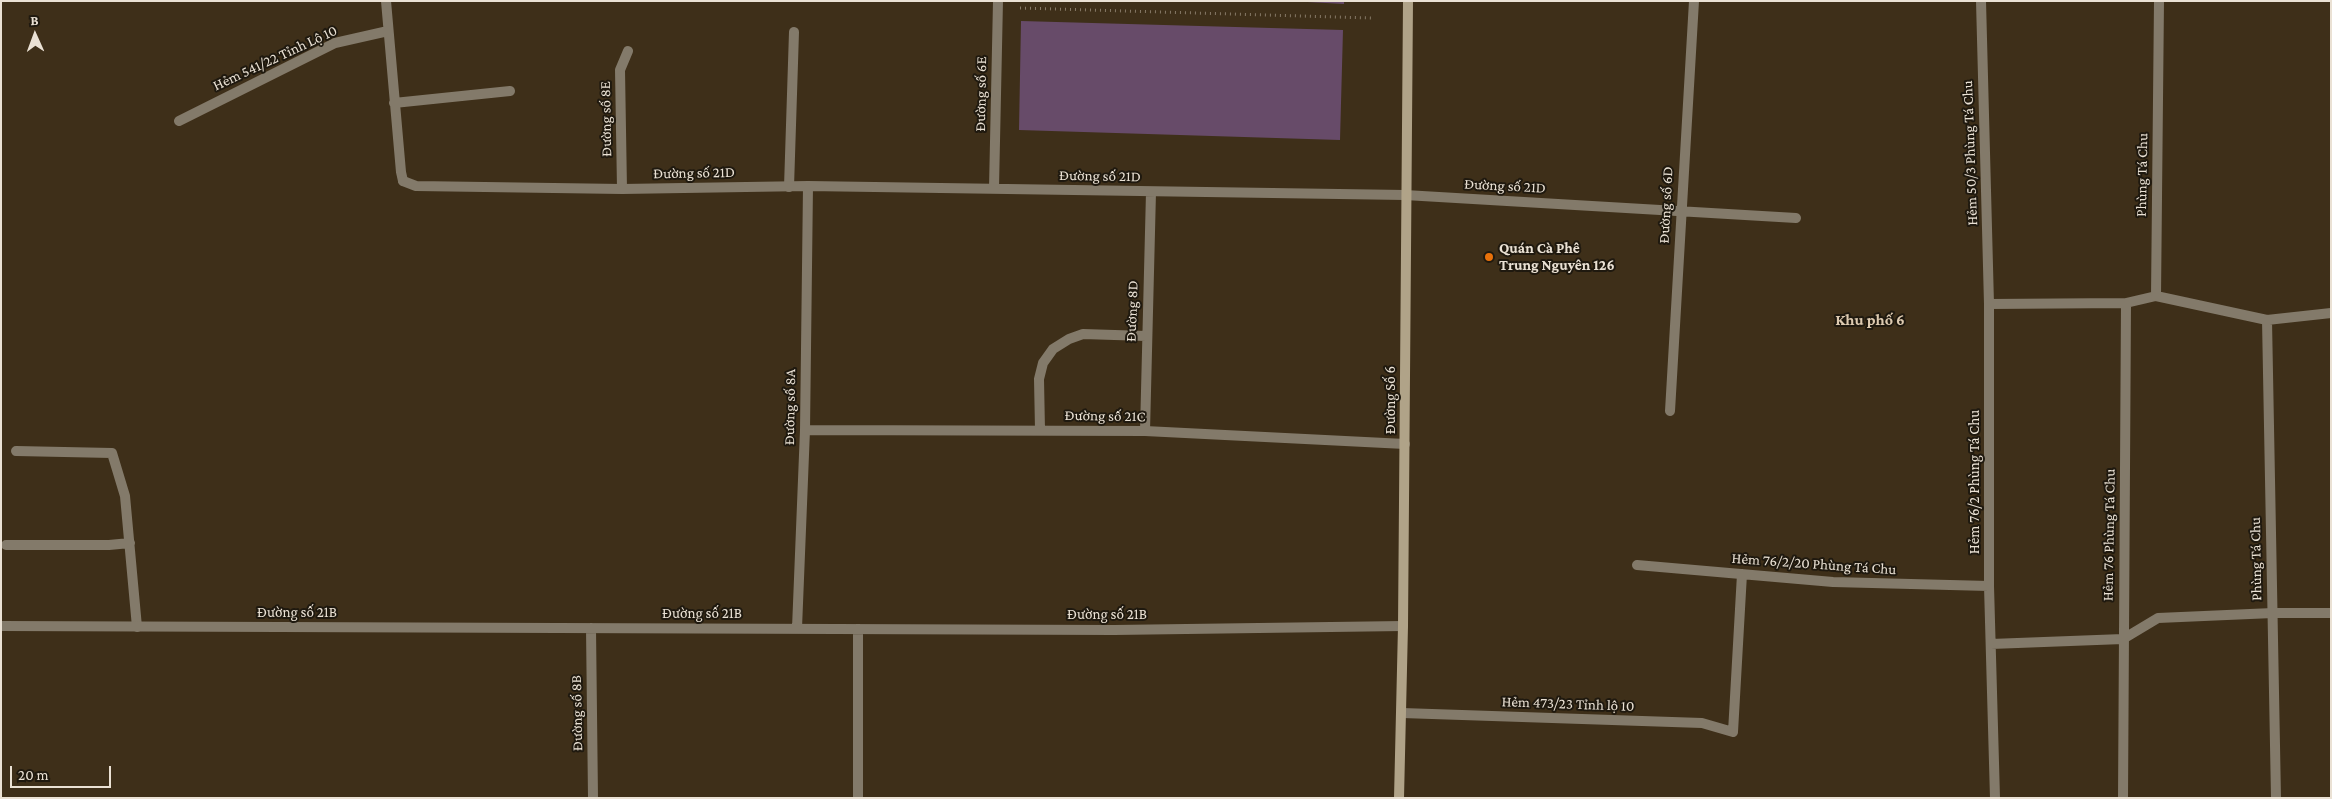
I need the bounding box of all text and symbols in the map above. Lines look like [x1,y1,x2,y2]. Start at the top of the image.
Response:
north arrow [10,10,60,60]
text: B [30,12,39,28]
street label: Hẻm 541/22 Tỉnh Lộ 10 [210,21,340,95]
street label: Đường số 6E [971,56,991,132]
street label: Hẻm 50/3 Phùng Tá Chu [1958,80,1982,226]
street label: Đường số 8E [596,81,616,157]
street label: Phùng Tá Chu [2132,133,2152,217]
street label: Đường số 21D [653,163,735,183]
street label: Đường số 21D [1059,166,1141,186]
street label: Đường số 6D [1655,166,1677,244]
street label: Đường số 21D [1464,175,1546,197]
place label: Quán Cà Phê Trung Nguyên 126 [1499,239,1615,274]
marker: Quán Cà Phê Trung Nguyên 126 [1483,251,1495,263]
street label: Đường 8D [1122,280,1142,342]
district label: Khu phố 6 [1835,310,1905,330]
street label: Đường Số 6 [1381,366,1399,434]
street label: Đường số 8A [780,369,800,445]
street label: Đường số 21C [1065,406,1145,426]
street label: Hẻm 76/2 Phùng Tá Chu [1965,410,1983,554]
street label: Hẻm 76 Phùng Tá Chu [2099,469,2119,601]
street label: Phùng Tá Chu [2246,517,2266,601]
street label: Hẻm 76/2/20 Phùng Tá Chu [1731,549,1897,579]
street label: Đường số 21B [257,603,337,621]
street label: Đường số 21B [662,604,742,622]
street label: Đường số 21B [1067,605,1147,623]
street label: Đường số 8B [567,675,587,751]
street label: Hẻm 473/23 Tỉnh lộ 10 [1501,693,1635,715]
scale bar [12,756,114,788]
text: 20 m [18,767,49,783]

